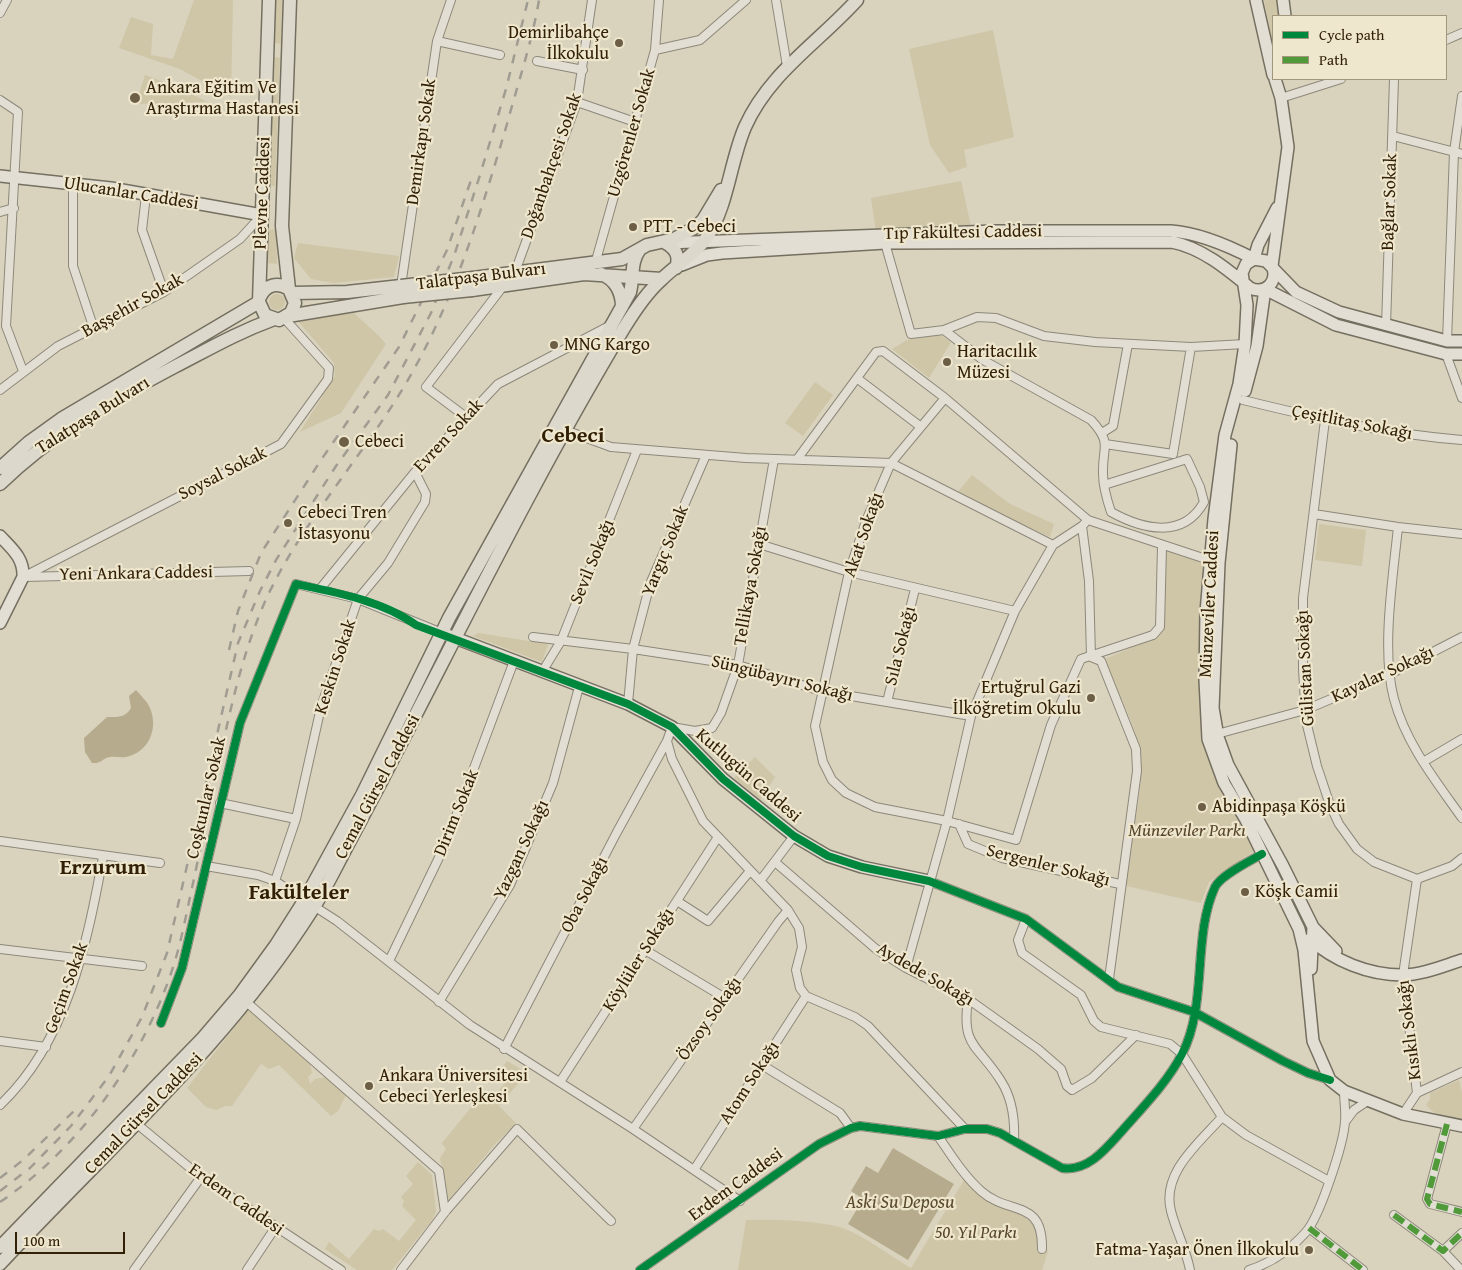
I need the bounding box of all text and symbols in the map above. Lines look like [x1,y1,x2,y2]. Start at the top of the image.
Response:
legend [1272,15,1447,80]
place label: Demirlibahçe İlkokulu [508,22,609,64]
text: Cycle path [1319,24,1385,45]
marker: Demirlibahçe İlkokulu [613,37,625,49]
text: Path [1319,49,1348,70]
street label: Uzgörenler Sokak [603,66,661,200]
place label: Ankara Eğitim Ve Araştırma Hastanesi [146,77,299,120]
street label: Demirkapı Sokak [402,77,442,207]
street label: Doğanbahçesi Sokak [517,90,587,242]
marker: Ankara Eğitim Ve Araştırma Hastanesi [128,91,142,105]
street label: Plevne Caddesi [250,136,276,250]
street label: Bağlar Sokak [1378,153,1402,251]
street label: Ulucanlar Caddesi [62,173,200,215]
place label: PTT - Cebeci [643,216,736,238]
marker: PTT - Cebeci [627,221,639,233]
street label: Tıp Fakültesi Caddesi [884,221,1042,245]
street label: Talatpaşa Bulvarı [415,258,547,296]
street label: Başşehir Sokak [78,269,188,343]
place label: MNG Kargo [564,334,650,356]
marker: MNG Kargo [548,339,560,351]
place label: Haritacılık Müzesi [957,341,1037,384]
marker: Haritacılık Müzesi [941,356,953,368]
street label: Talatpaşa Bulvarı [32,372,154,460]
street label: Evren Sokak [410,395,488,477]
street label: Çeşitlitaş Sokağı [1290,401,1414,445]
district label: Cebeci [541,423,605,449]
place label: Cebeci [355,431,404,453]
marker: Cebeci [337,435,351,449]
street label: Soysal Sokak [175,443,271,505]
street label: Akat Sokağı [839,490,889,580]
place label: Cebeci Tren İstasyonu [298,502,387,544]
street label: Yargıç Sokak [638,502,694,600]
street label: Sevil Sokağı [566,516,620,608]
marker: Cebeci Tren İstasyonu [282,517,294,529]
street label: Tellikaya Sokağı [730,524,772,648]
street label: Münzeviler Caddesi [1195,530,1225,678]
street label: Yeni Ankara Caddesi [59,562,213,586]
street label: Sıla Sokağı [881,604,921,688]
street label: Gülistan Sokağı [1292,609,1320,727]
street label: Keskin Sokak [310,616,362,718]
street label: Kayalar Sokağı [1328,642,1438,708]
street label: Süngübayırı Sokağı [709,651,855,707]
place label: Ertuğrul Gazi İlköğretim Okulu [953,677,1081,720]
marker: Ertuğrul Gazi İlköğretim Okulu [1085,692,1097,704]
street label: Cemal Gürsel Caddesi [331,711,425,863]
street label: Kutlugün Caddesi [691,724,805,828]
street label: Coşkunlar Sokak [182,735,232,861]
street label: Dirim Sokak [430,766,484,860]
place label: Abidinpaşa Köşkü [1212,796,1346,818]
street label: Yazgan Sokağı [490,797,554,903]
marker: Abidinpaşa Köşkü [1196,801,1208,813]
park label: Münzeviler Parkı [1128,820,1246,842]
street label: Sergenler Sokağı [984,840,1112,892]
street label: Oba Sokağı [557,853,613,937]
district label: Erzurum [60,855,146,881]
district label: Fakülteler [249,880,349,906]
place label: Köşk Camii [1255,881,1338,903]
marker: Köşk Camii [1239,886,1251,898]
street label: Köylüler Sokağı [599,904,679,1016]
street label: Aydede Sokağı [873,938,977,1012]
street label: Geçim Sokak [41,939,93,1037]
street label: Özsoy Sokağı [673,973,747,1065]
street label: Kısıklı Sokağı [1393,979,1427,1081]
street label: Atom Sokağı [715,1037,785,1129]
street label: Cemal Gürsel Caddesi [80,1049,208,1179]
place label: Ankara Üniversitesi Cebeci Yerleşkesi [379,1065,528,1108]
marker: Ankara Üniversitesi Cebeci Yerleşkesi [363,1080,375,1092]
street label: Erdem Caddesi [685,1144,787,1226]
street label: Erdem Caddesi [184,1159,288,1241]
water label: Aski Su Deposu [845,1192,955,1214]
scale bar [18,1222,128,1254]
park label: 50. Yıl Parkı [935,1222,1017,1244]
text: 100 m [23,1230,60,1251]
place label: Fatma-Yaşar Önen İlkokulu [1096,1239,1299,1261]
marker: Fatma-Yaşar Önen İlkokulu [1303,1244,1315,1256]

